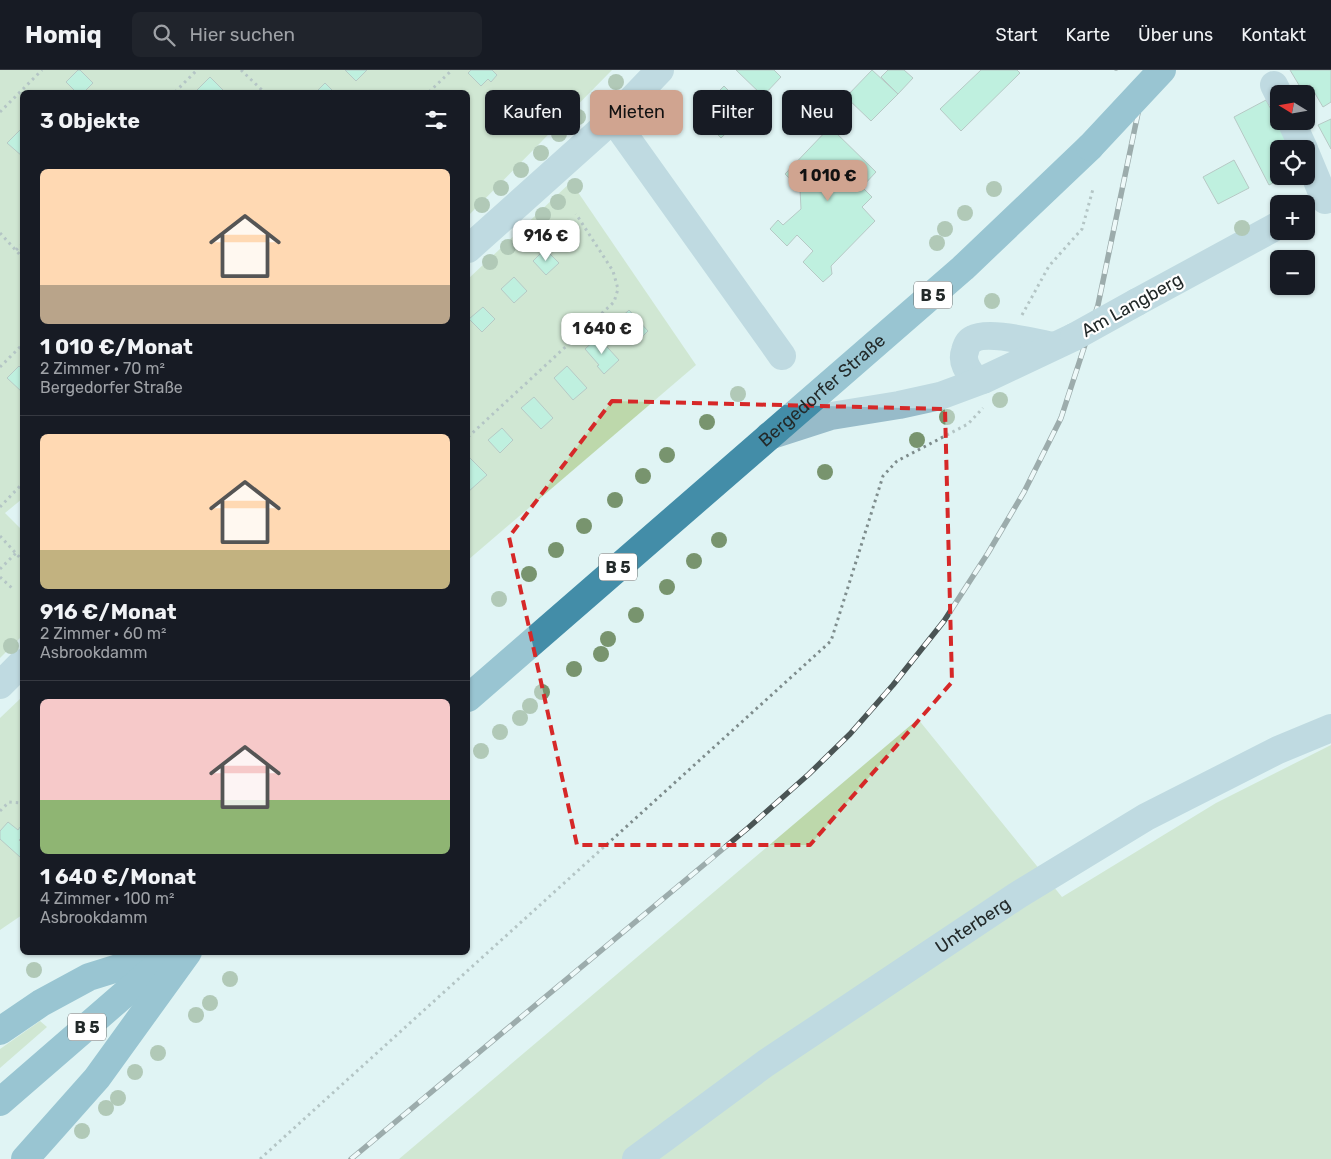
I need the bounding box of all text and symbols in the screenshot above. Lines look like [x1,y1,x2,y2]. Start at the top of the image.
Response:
search box [132,12,482,57]
text: Homiq [25,21,102,49]
icon: search [150,21,178,49]
text: Hier suchen [190,23,295,46]
text: Start [995,24,1038,46]
text: Karte [1066,24,1110,46]
text: Über uns [1138,24,1213,46]
text: Kontakt [1241,24,1306,46]
north arrow [1270,85,1315,130]
map controls [1270,85,1315,295]
chip: Kaufen [485,90,580,135]
chip: Mieten [590,90,683,135]
chip: Filter [693,90,772,135]
chip: Neu [782,90,852,135]
icon: filters [422,106,450,134]
text: 3 Objekte [40,108,140,133]
button: locate [1270,140,1315,185]
pin: 1 010 € [782,160,874,202]
text: 1 010 € [799,166,857,185]
button: + [1270,195,1315,240]
icon: home [200,201,290,291]
pin: 916 € [511,220,581,262]
text: 916 € [524,226,568,245]
button: − [1270,250,1315,295]
street label: Am Langberg [1078,268,1186,342]
road number: B 5 [914,282,952,308]
pin: 1 640 € [556,312,648,355]
text: 1 640 € [572,319,632,338]
street label: Bergedorfer Straße [754,329,890,451]
text: 1 010 €/Monat [40,334,193,359]
text: 2 Zimmer · 70 m² [40,359,165,378]
text: Bergedorfer Straße [40,378,183,397]
icon: home [200,467,290,557]
road number: B 5 [599,554,637,581]
text: 916 €/Monat [40,599,177,624]
text: 2 Zimmer · 60 m² [40,624,166,643]
text: Asbrookdamm [40,643,147,662]
icon: home [200,732,290,822]
text: 1 640 €/Monat [40,864,196,889]
text: 4 Zimmer · 100 m² [40,889,174,908]
street label: Unterberg [931,892,1014,958]
text: Asbrookdamm [40,908,147,927]
road number: B 5 [68,1014,106,1040]

